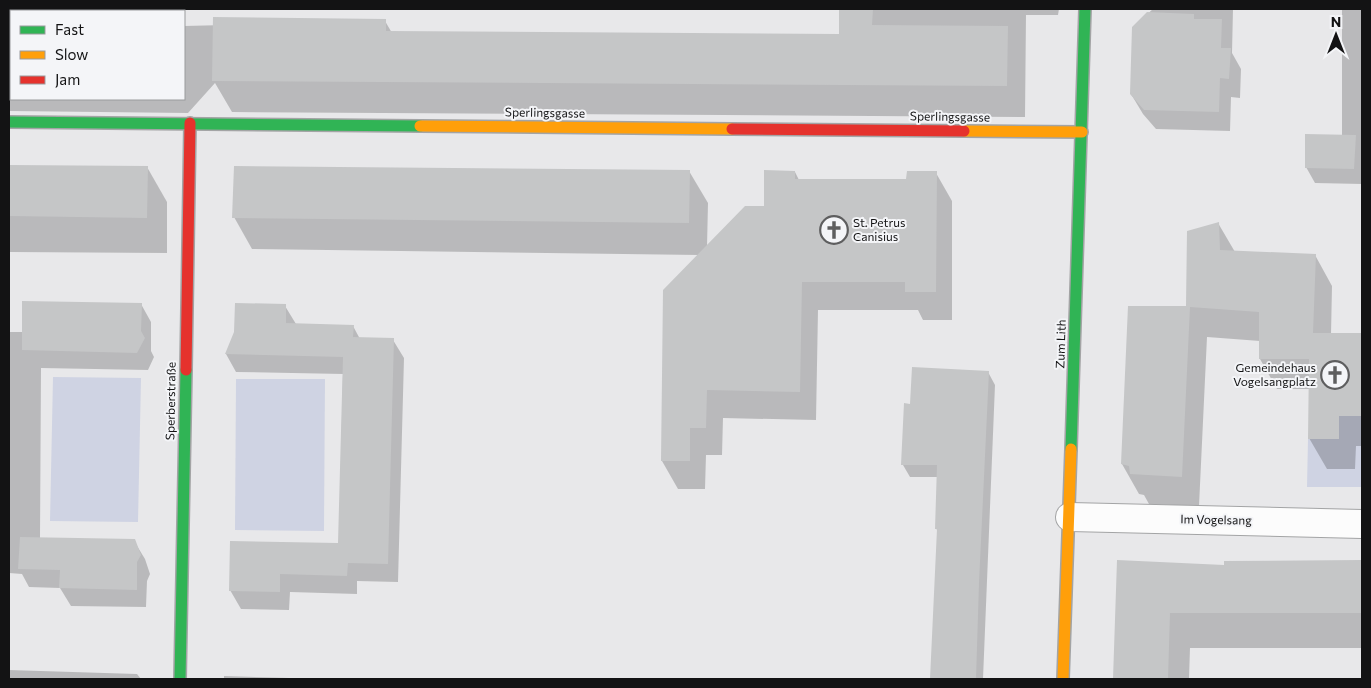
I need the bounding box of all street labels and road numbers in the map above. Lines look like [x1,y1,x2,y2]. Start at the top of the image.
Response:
street label: Sperlingsgasse [505,104,585,120]
street label: Sperlingsgasse [910,108,990,124]
street label: Zum Lith [1052,319,1068,369]
street label: Sperberstraße [162,362,178,440]
street label: Im Vogelsang [1180,511,1252,527]

